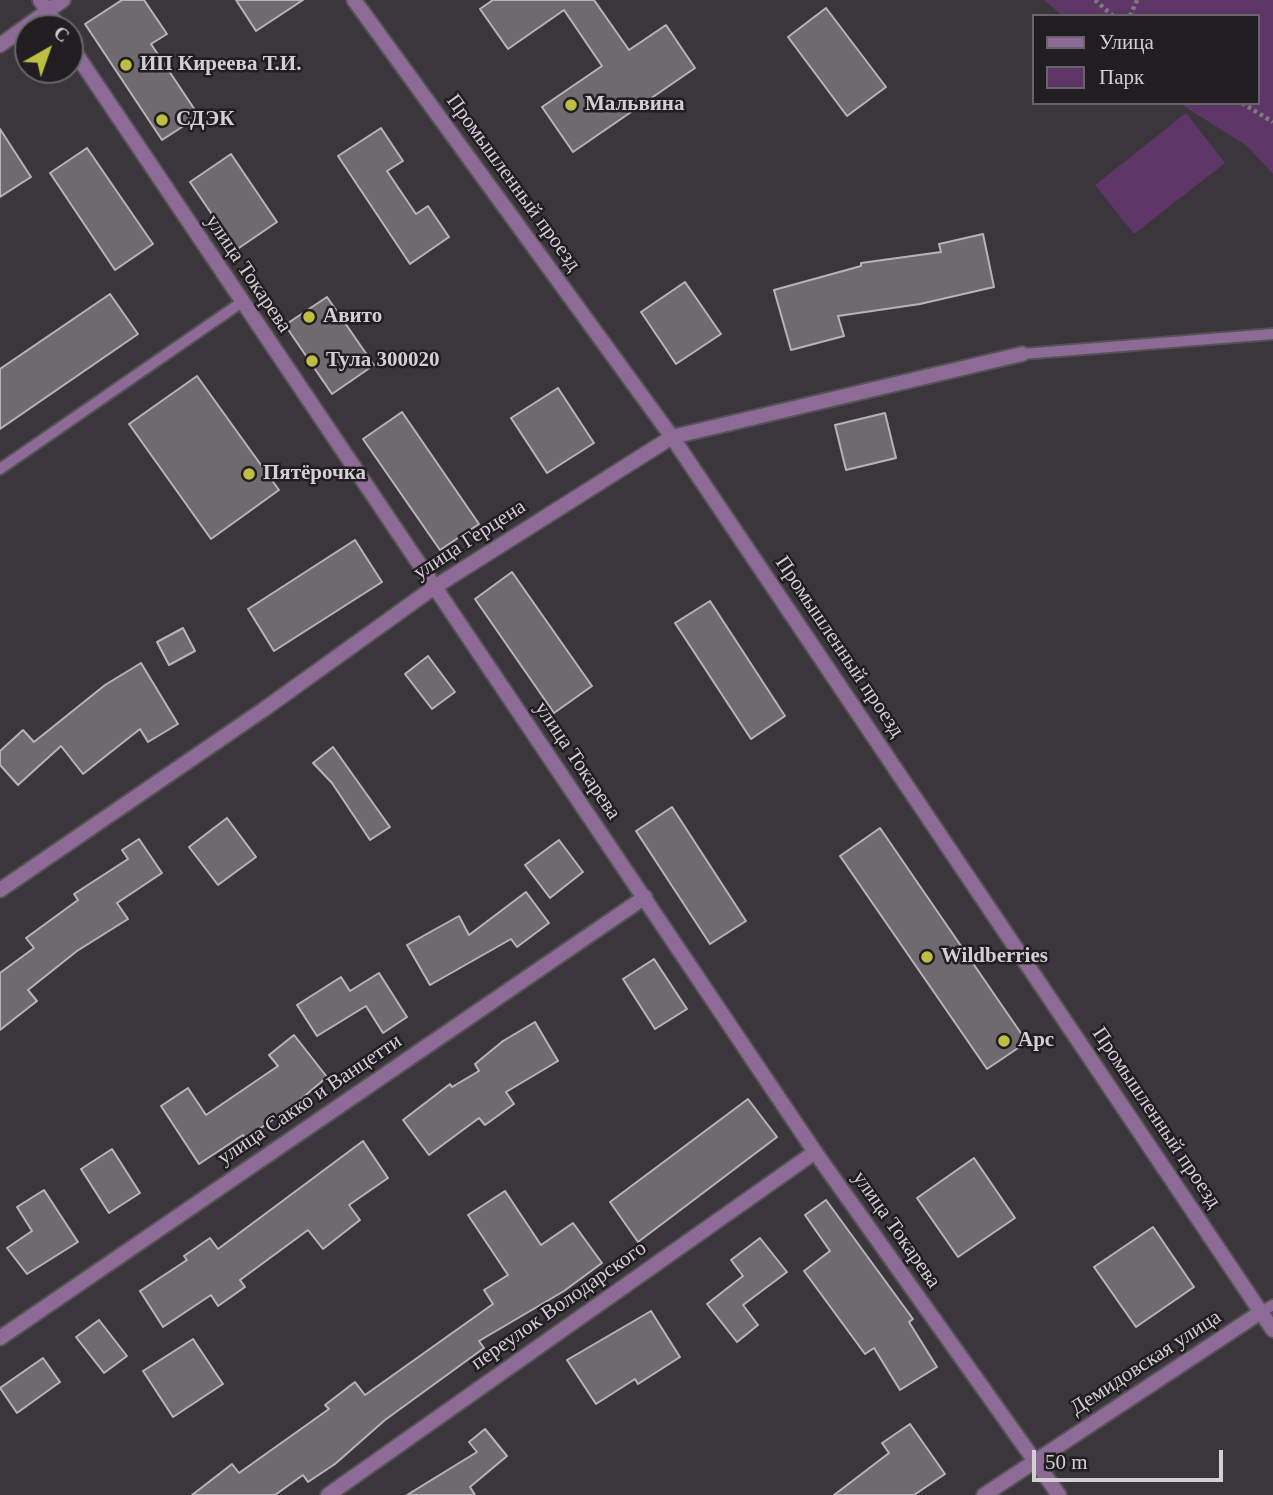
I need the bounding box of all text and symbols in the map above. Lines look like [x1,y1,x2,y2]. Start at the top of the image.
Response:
north arrow [14,14,84,84]
legend [1032,14,1259,105]
text: С [50,22,74,47]
text: Улица [1099,30,1154,54]
place label: ИП Киреева Т.И. [140,52,301,78]
marker: ИП Киреева Т.И. [118,57,134,73]
text: Парк [1099,65,1144,89]
street label: Промышленный проезд [440,89,586,277]
place label: Мальвина [585,92,684,118]
marker: Мальвина [563,97,579,113]
place label: СДЭК [176,107,235,133]
marker: СДЭК [154,112,170,128]
street label: улица Токарева [199,210,297,338]
place label: Авито [323,304,382,330]
marker: Авито [301,309,317,325]
place label: Тула 300020 [326,348,439,374]
marker: Тула 300020 [304,353,320,369]
place label: Пятёрочка [263,461,366,487]
marker: Пятёрочка [241,466,257,482]
street label: улица Герцена [409,494,531,586]
street label: Промышленный проезд [769,552,909,742]
street label: улица Токарева [528,697,626,825]
place label: Wildberries [941,944,1048,970]
marker: Wildberries [919,949,935,965]
street label: Промышленный проезд [1086,1023,1226,1213]
place label: Арс [1018,1028,1054,1054]
street label: улица Сакко и Ванцетти [213,1029,407,1171]
marker: Арс [996,1033,1012,1049]
street label: улица Токарева [846,1167,946,1293]
street label: переулок Володарского [466,1236,652,1376]
street label: Демидовская улица [1066,1305,1226,1421]
scale bar [1035,1436,1226,1480]
text: 50 m [1045,1450,1088,1474]

